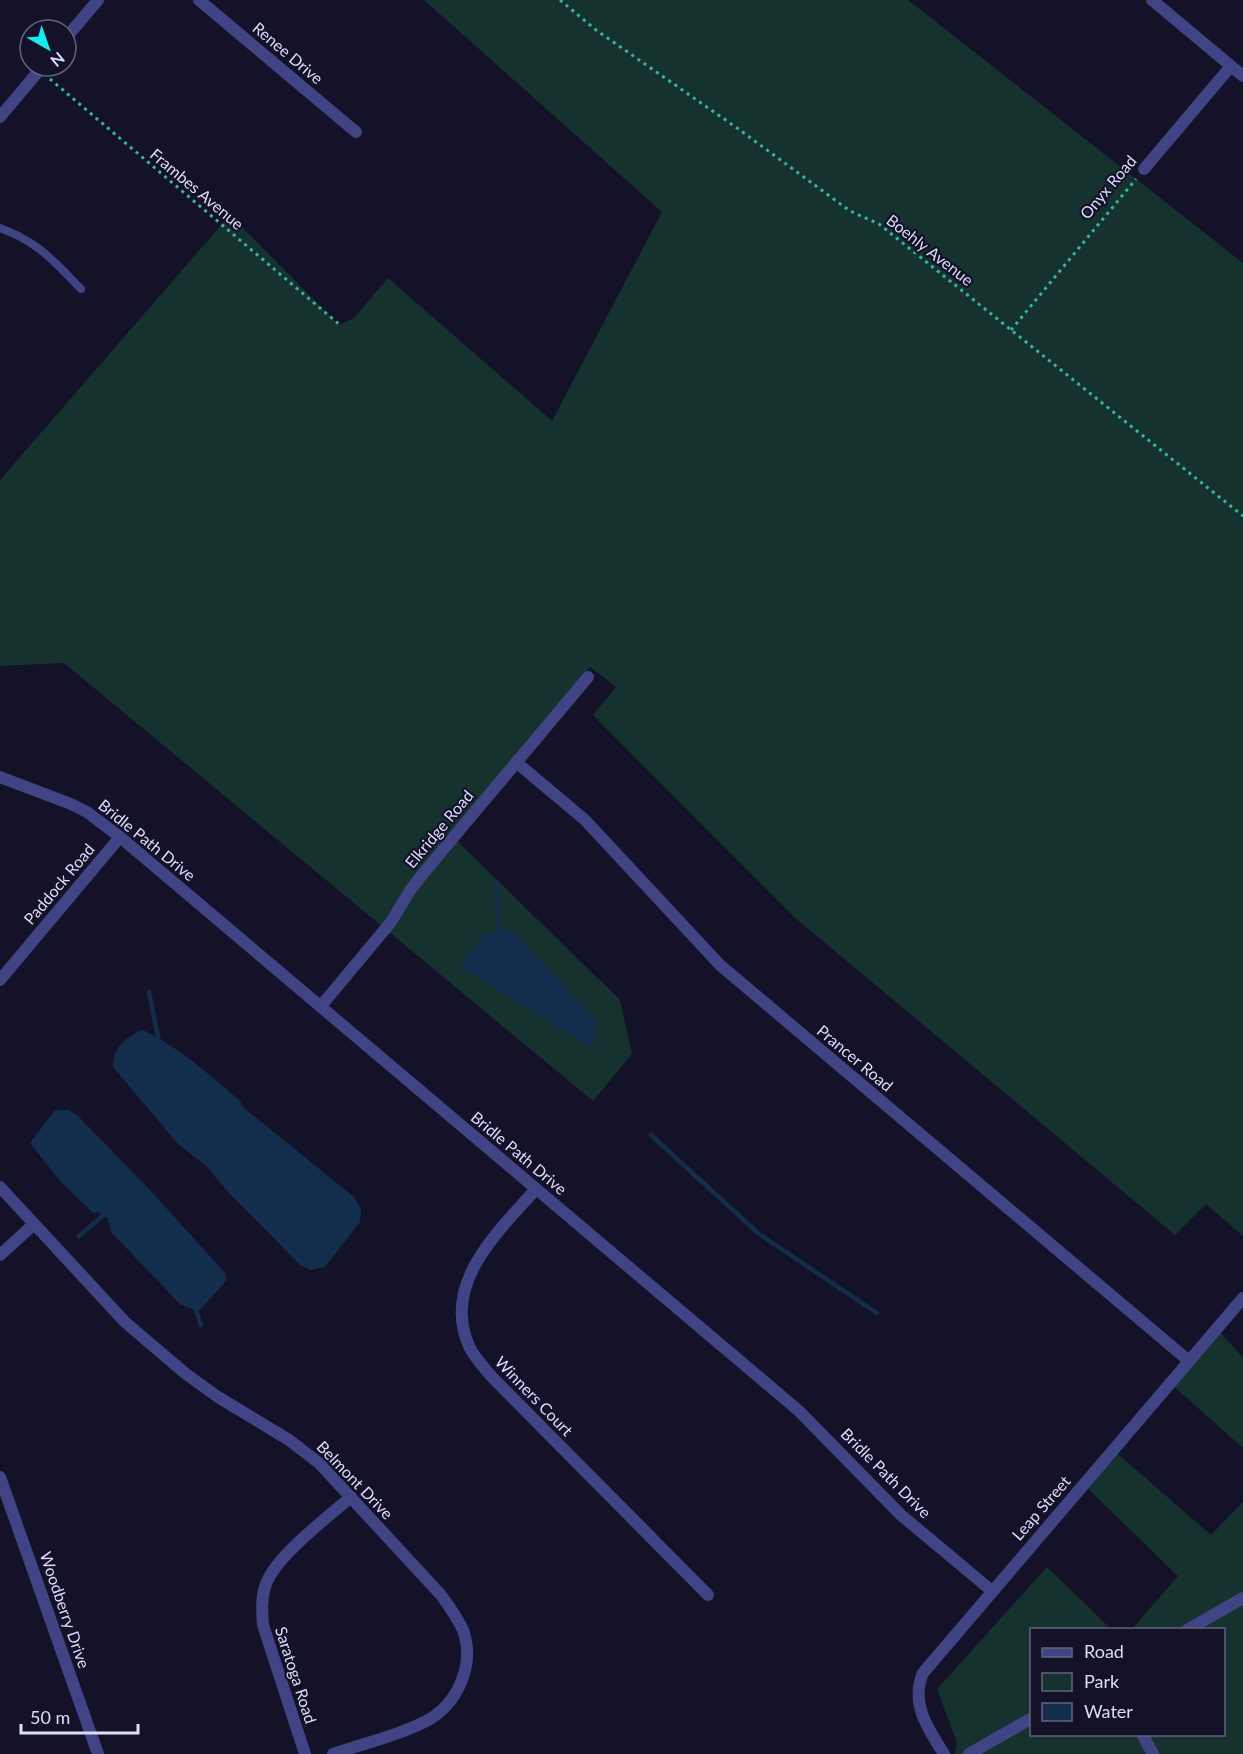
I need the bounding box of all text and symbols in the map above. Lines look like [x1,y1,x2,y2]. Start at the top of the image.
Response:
north arrow [18,18,78,78]
street label: Renee Drive [249,18,327,88]
text: N [47,49,69,71]
street label: Frambes Avenue [147,144,248,233]
street label: Onyx Road [1076,151,1140,222]
street label: Boehly Avenue [883,210,977,289]
street label: Elkridge Road [401,786,477,872]
street label: Bridle Path Drive [95,795,200,885]
street label: Paddock Road [19,839,98,928]
street label: Prancer Road [814,1020,897,1095]
street label: Bridle Path Drive [468,1107,571,1198]
street label: Winners Court [492,1352,577,1440]
street label: Bridle Path Drive [837,1424,935,1522]
street label: Belmont Drive [313,1437,397,1523]
street label: Leap Street [1007,1471,1074,1544]
street label: Woodberry Drive [37,1549,94,1671]
street label: Saratoga Road [272,1624,321,1726]
legend [1030,1628,1225,1736]
text: Road [1084,1640,1124,1662]
text: Park [1084,1670,1120,1692]
scale bar [21,1697,138,1735]
text: Water [1084,1700,1133,1722]
text: 50 m [30,1706,70,1728]

